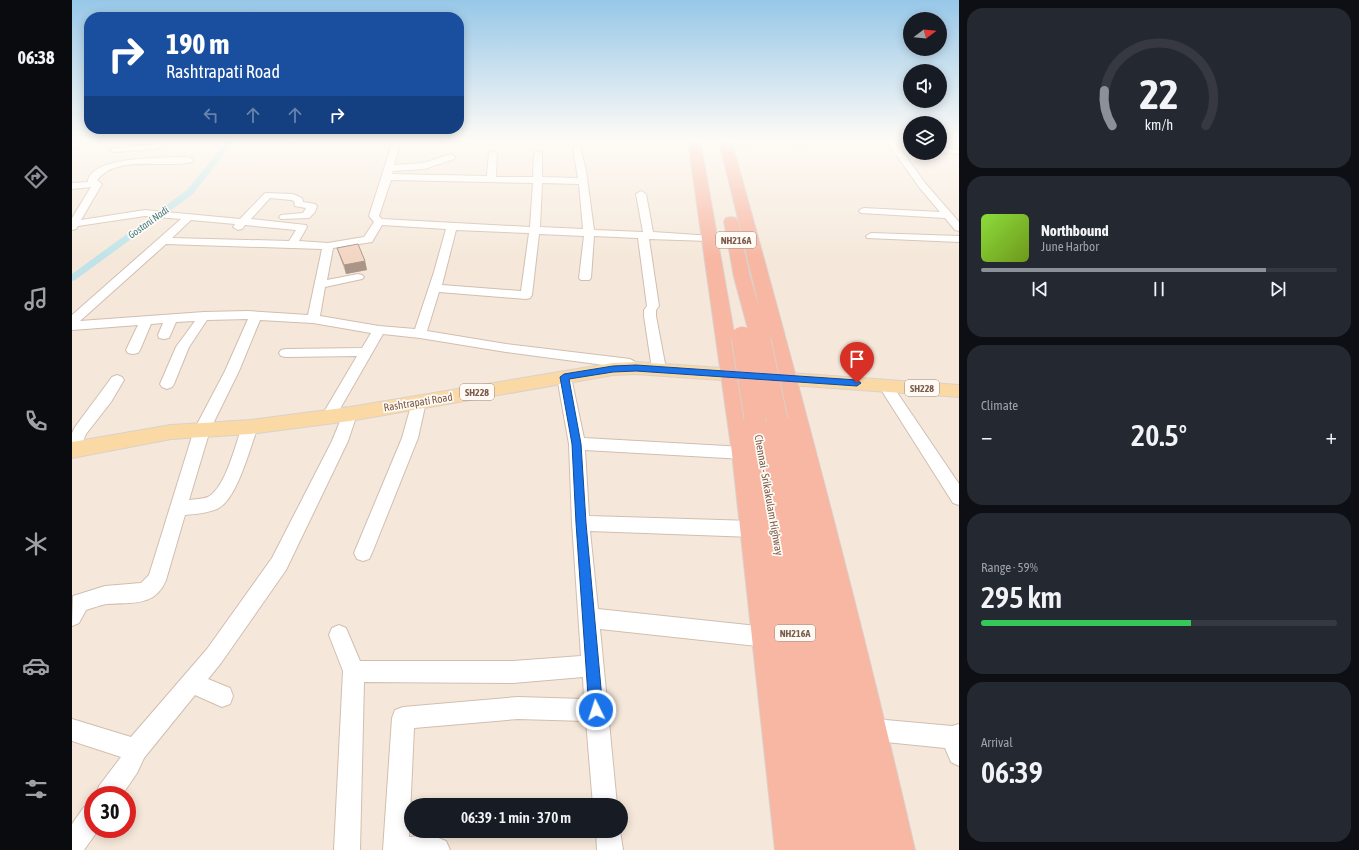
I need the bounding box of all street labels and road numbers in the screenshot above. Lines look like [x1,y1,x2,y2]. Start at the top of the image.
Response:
road number: NH216A [716,232,756,248]
road number: SH228 [905,380,939,396]
road number: SH228 [460,384,494,400]
street label: Rashtrapati Road [383,391,453,413]
street label: Chennai - Srikakulam Highway [752,434,786,557]
road number: NH216A [775,625,815,641]

